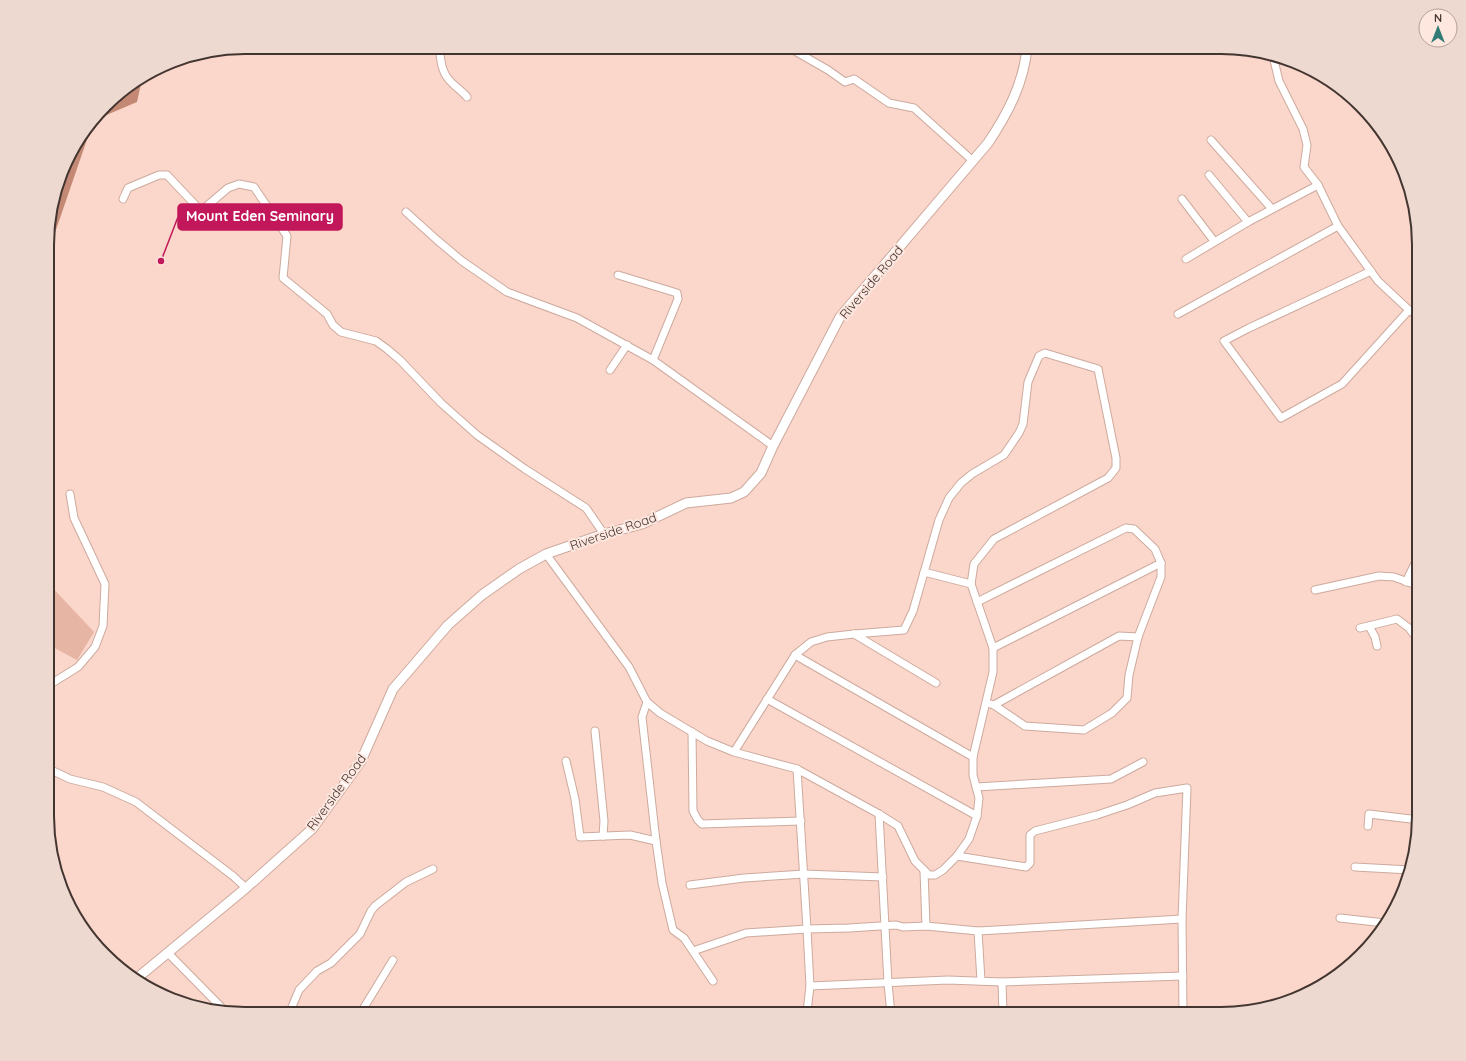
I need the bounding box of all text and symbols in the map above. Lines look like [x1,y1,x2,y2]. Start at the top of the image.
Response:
north arrow [1418,8,1458,48]
text: N [1434,11,1442,25]
callout: Mount Eden Seminary [178,204,342,230]
text: Mount Eden Seminary [186,207,334,225]
street label: Riverside Road [836,242,906,322]
street label: Riverside Road [568,509,658,553]
street label: Riverside Road [303,751,369,833]

